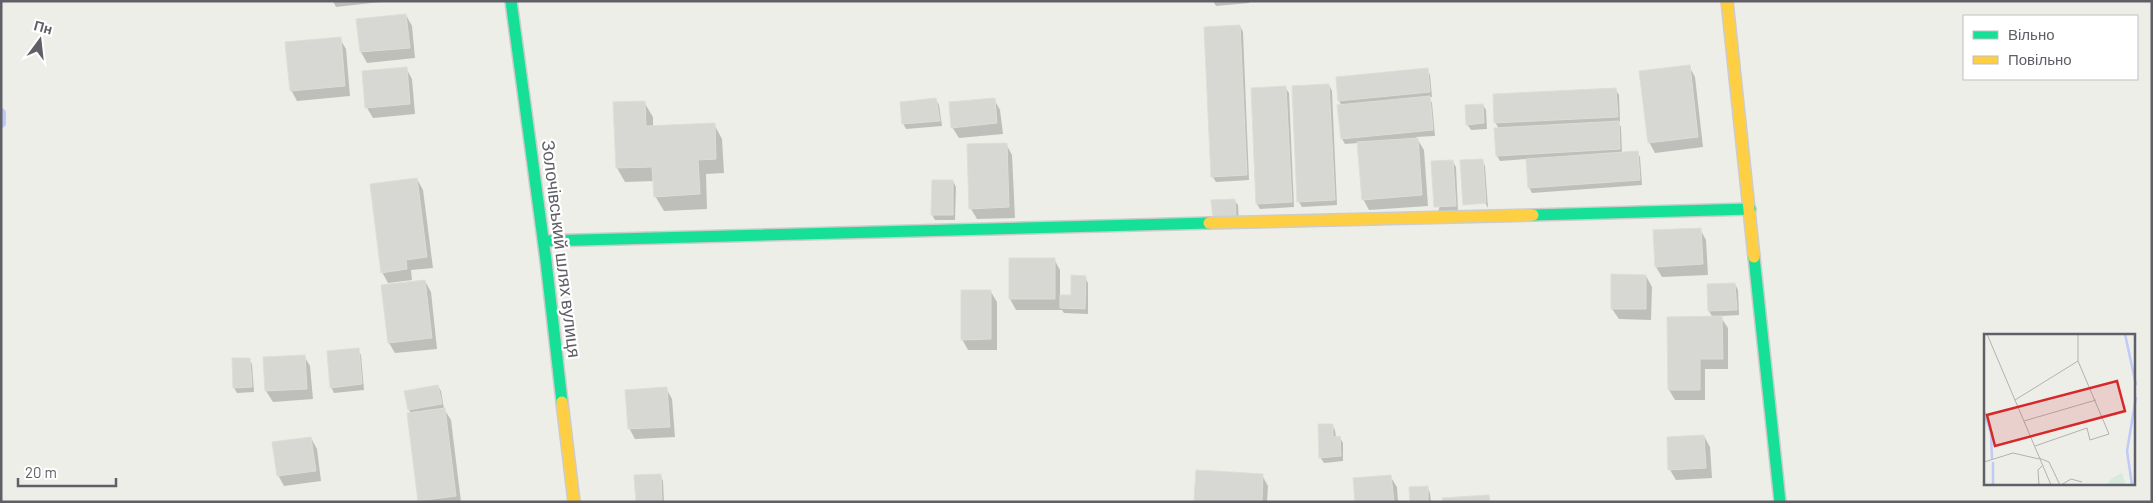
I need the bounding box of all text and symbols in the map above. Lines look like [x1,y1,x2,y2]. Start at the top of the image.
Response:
north arrow [15,15,65,65]
legend [1963,15,2138,80]
text: Пн [32,16,55,38]
text: Вільно [2008,25,2055,43]
text: Повільно [2008,50,2072,68]
street label: Золочівський шлях вулиця [538,139,586,359]
inset map [1984,334,2136,486]
scale bar [18,456,115,488]
text: 20 m [25,463,57,481]

